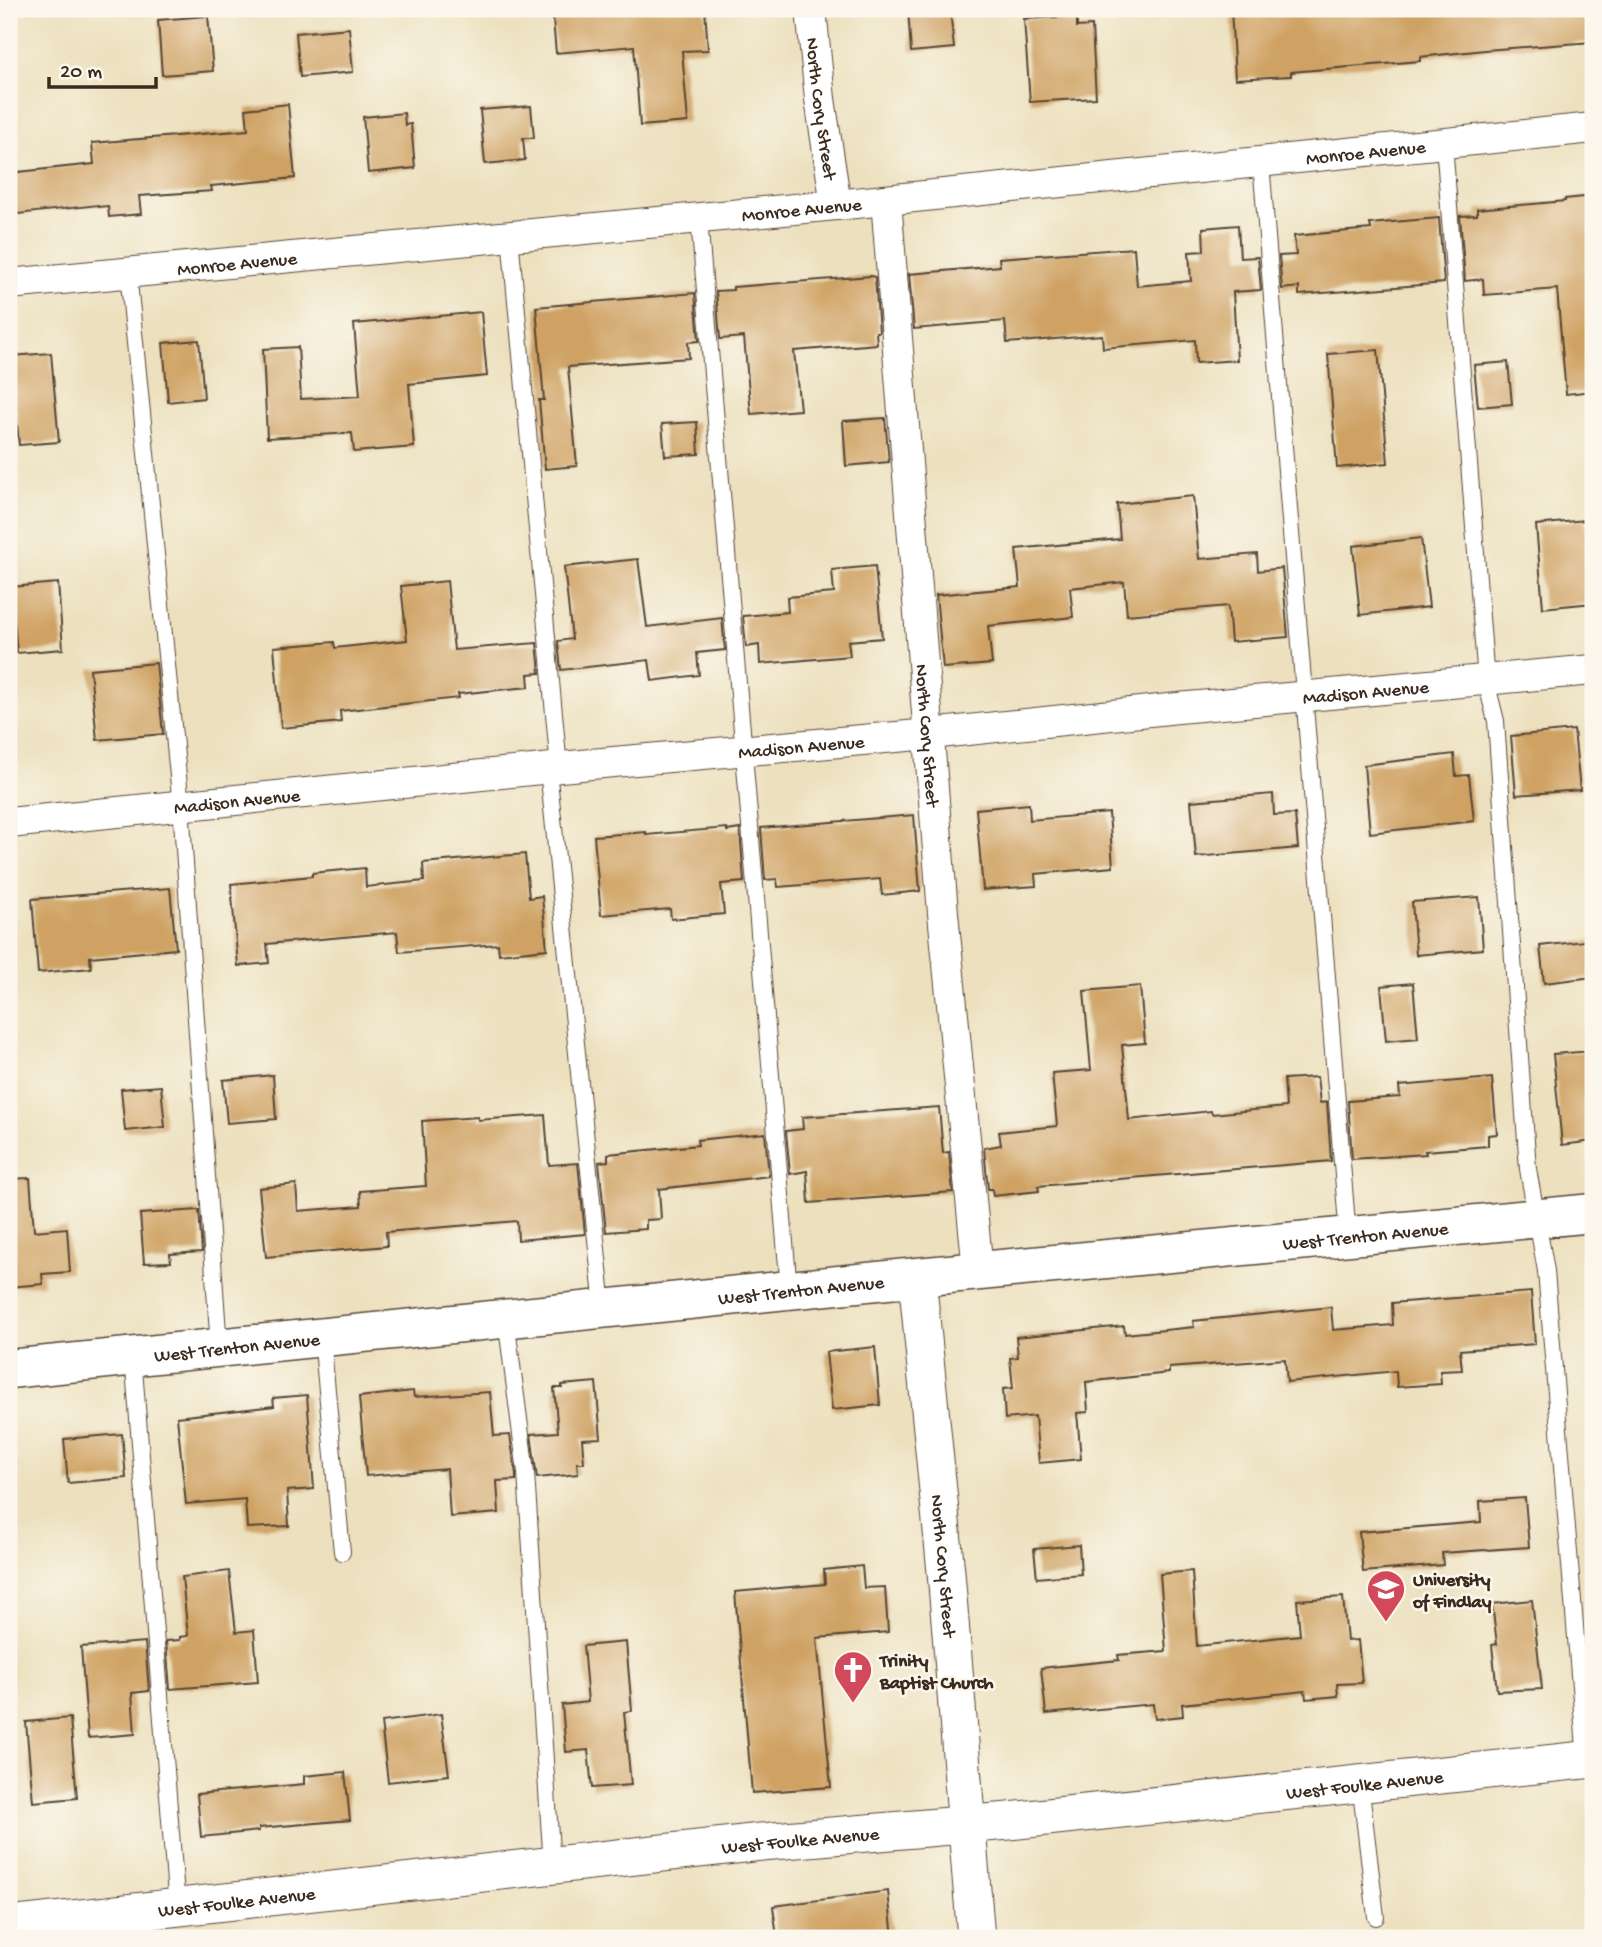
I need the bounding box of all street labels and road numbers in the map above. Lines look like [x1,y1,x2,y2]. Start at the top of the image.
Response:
street label: North Cory Street [799,37,840,184]
street label: Monroe Avenue [1305,137,1427,172]
street label: Monroe Avenue [741,194,863,229]
street label: Monroe Avenue [176,249,298,283]
street label: North Cory Street [908,663,943,810]
street label: Madison Avenue [1302,677,1430,712]
street label: Madison Avenue [737,732,866,766]
street label: Madison Avenue [173,786,302,821]
street label: West Trenton Avenue [1282,1219,1450,1257]
street label: West Trenton Avenue [717,1272,885,1312]
street label: West Trenton Avenue [153,1330,321,1369]
street label: North Cory Street [923,1494,959,1640]
street label: West Foulke Avenue [1285,1767,1445,1807]
street label: West Foulke Avenue [721,1824,880,1861]
street label: West Foulke Avenue [157,1884,317,1924]

